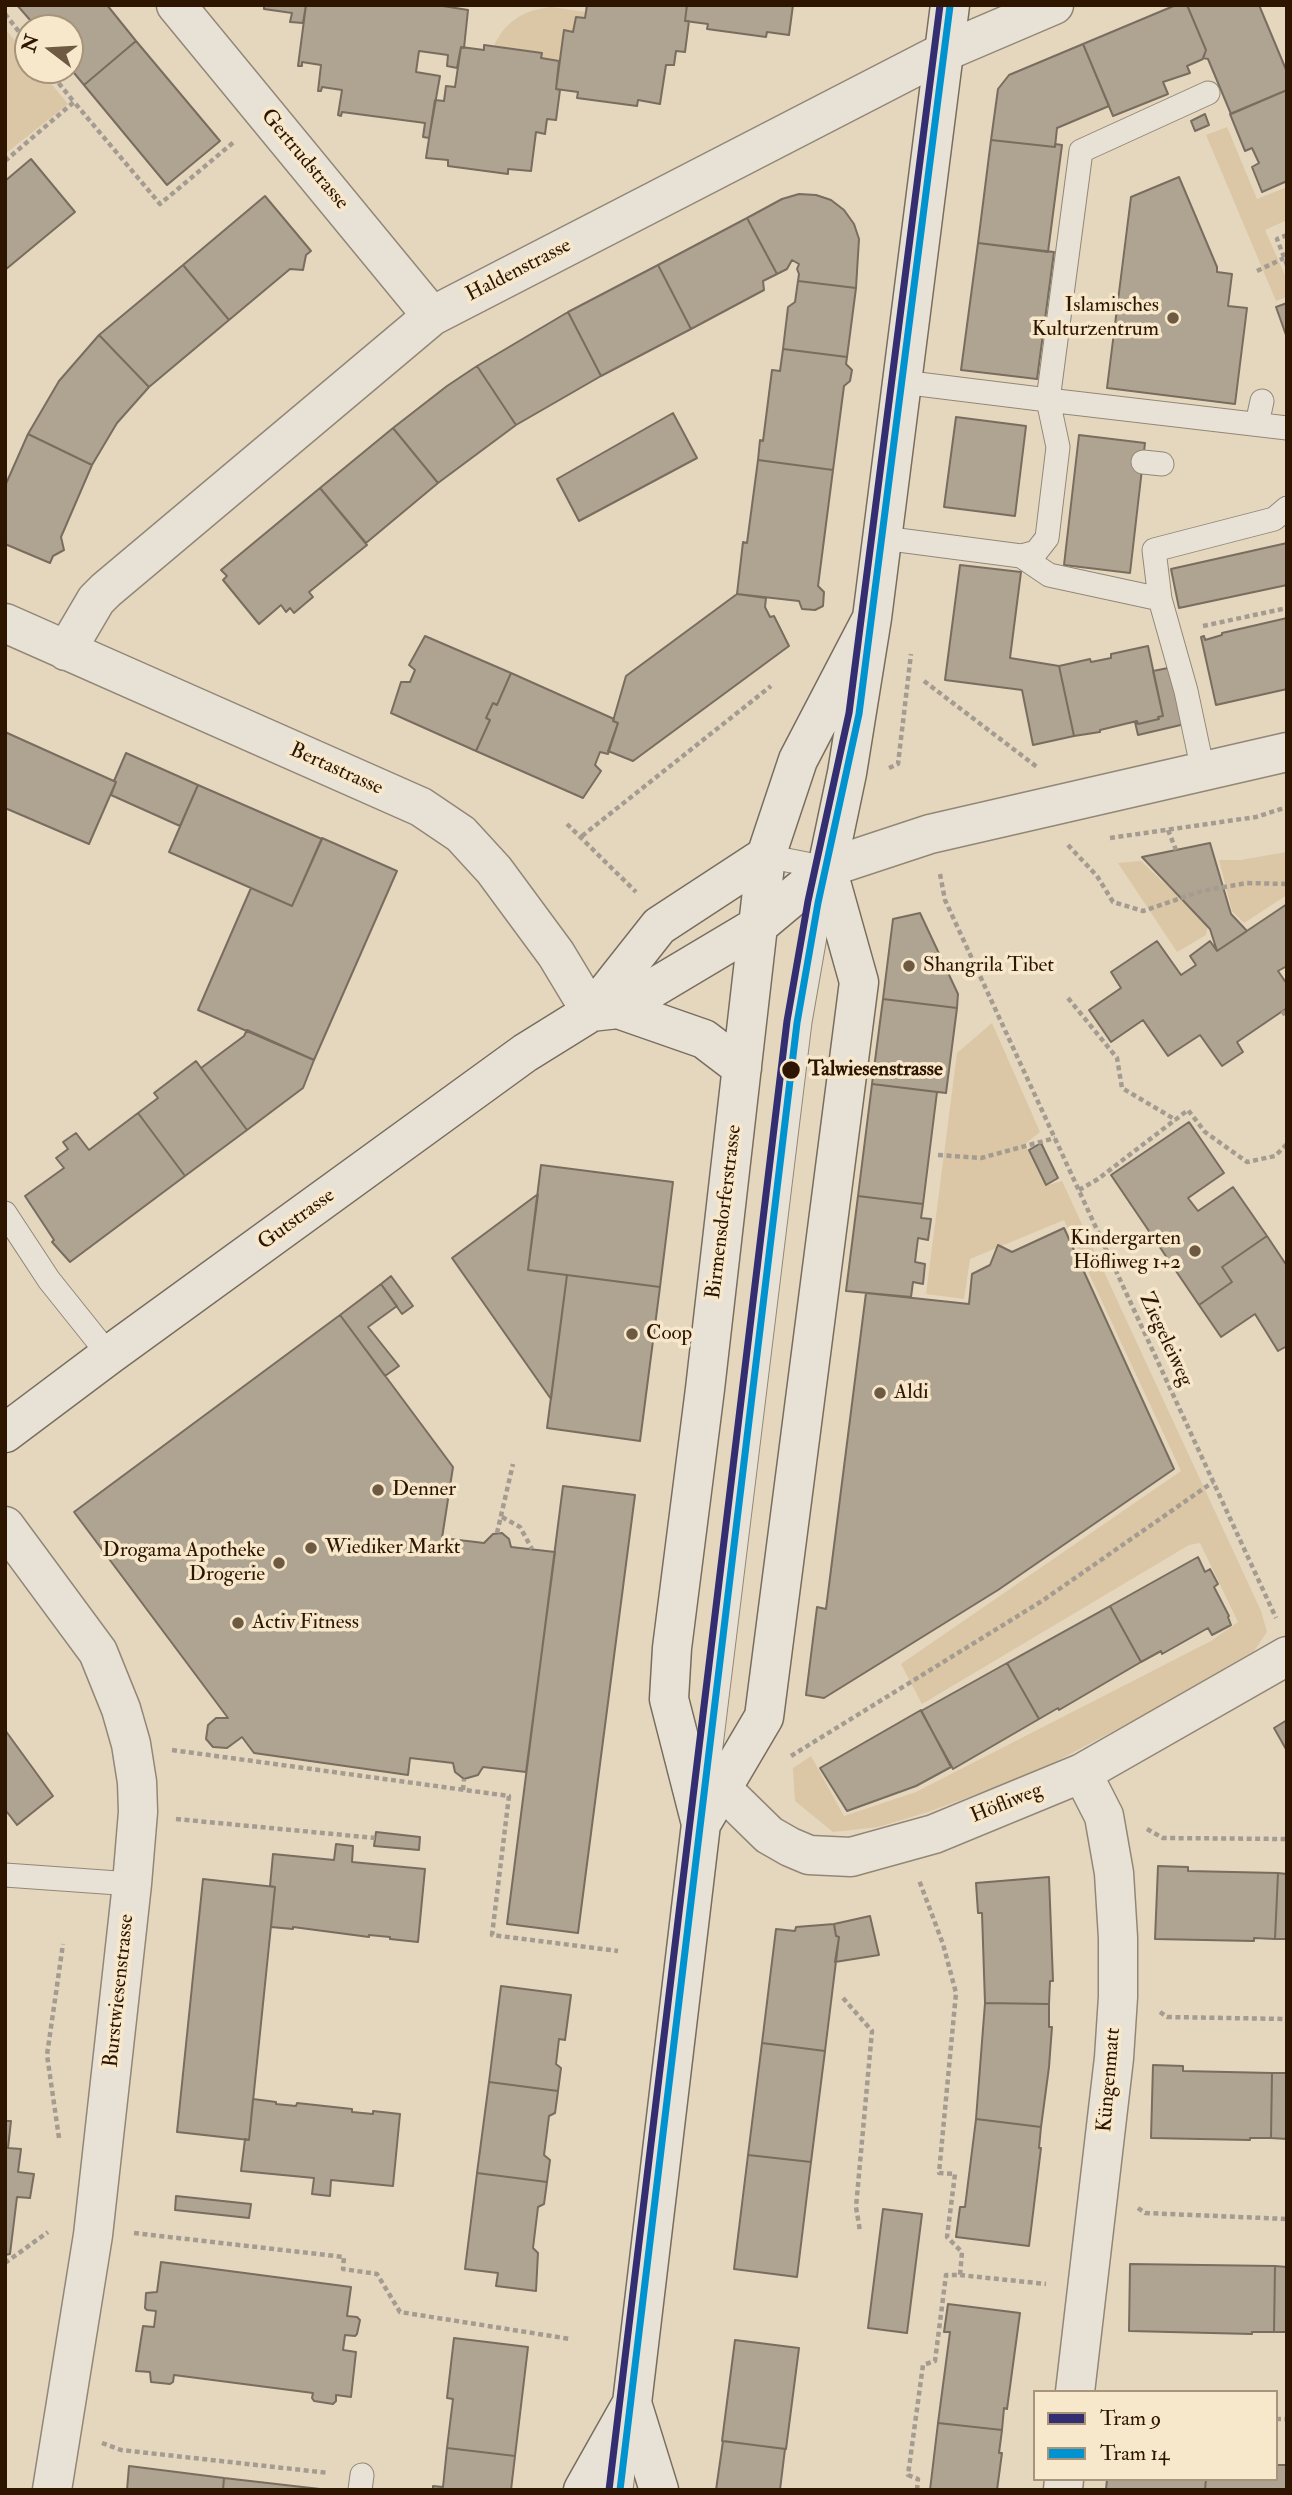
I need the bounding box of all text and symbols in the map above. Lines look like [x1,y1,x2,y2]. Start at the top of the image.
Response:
north arrow [14,14,84,84]
text: N [17,32,45,55]
street label: Gertrudstrasse [255,105,353,215]
street label: Haldenstrasse [462,234,576,308]
place label: Islamisches Kulturzentrum [1032,293,1159,343]
marker: Islamisches Kulturzentrum [1165,310,1181,326]
street label: Bertastrasse [285,738,387,802]
place label: Shangrila Tibet [923,953,1054,979]
marker: Shangrila Tibet [901,958,917,974]
place label: Talwiesenstrasse [808,1057,943,1083]
marker: Talwiesenstrasse [780,1059,802,1081]
street label: Birmensdorferstrasse [702,1123,748,1301]
street label: Gutstrasse [254,1184,340,1256]
place label: Kindergarten Höfliweg 1+2 [1070,1226,1181,1276]
marker: Kindergarten Höfliweg 1+2 [1187,1243,1203,1259]
street label: Ziegeleiweg [1132,1289,1198,1391]
place label: Coop [646,1321,692,1347]
marker: Coop [624,1326,640,1342]
place label: Aldi [894,1380,929,1406]
marker: Aldi [872,1385,888,1401]
place label: Denner [392,1477,456,1503]
marker: Denner [370,1482,386,1498]
place label: Wiediker Markt [325,1535,461,1561]
place label: Drogama Apotheke Drogerie [103,1538,265,1588]
marker: Wiediker Markt [303,1540,319,1556]
marker: Drogama Apotheke Drogerie [271,1555,287,1571]
place label: Activ Fitness [252,1610,359,1636]
marker: Activ Fitness [230,1615,246,1631]
street label: Höfliweg [967,1778,1047,1830]
street label: Burstwiesenstrasse [99,1913,141,2069]
street label: Küngenmatt [1093,2027,1127,2133]
legend [1033,2390,1278,2481]
text: Tram 9 [1100,2405,1161,2432]
text: Tram 14 [1100,2440,1169,2467]

